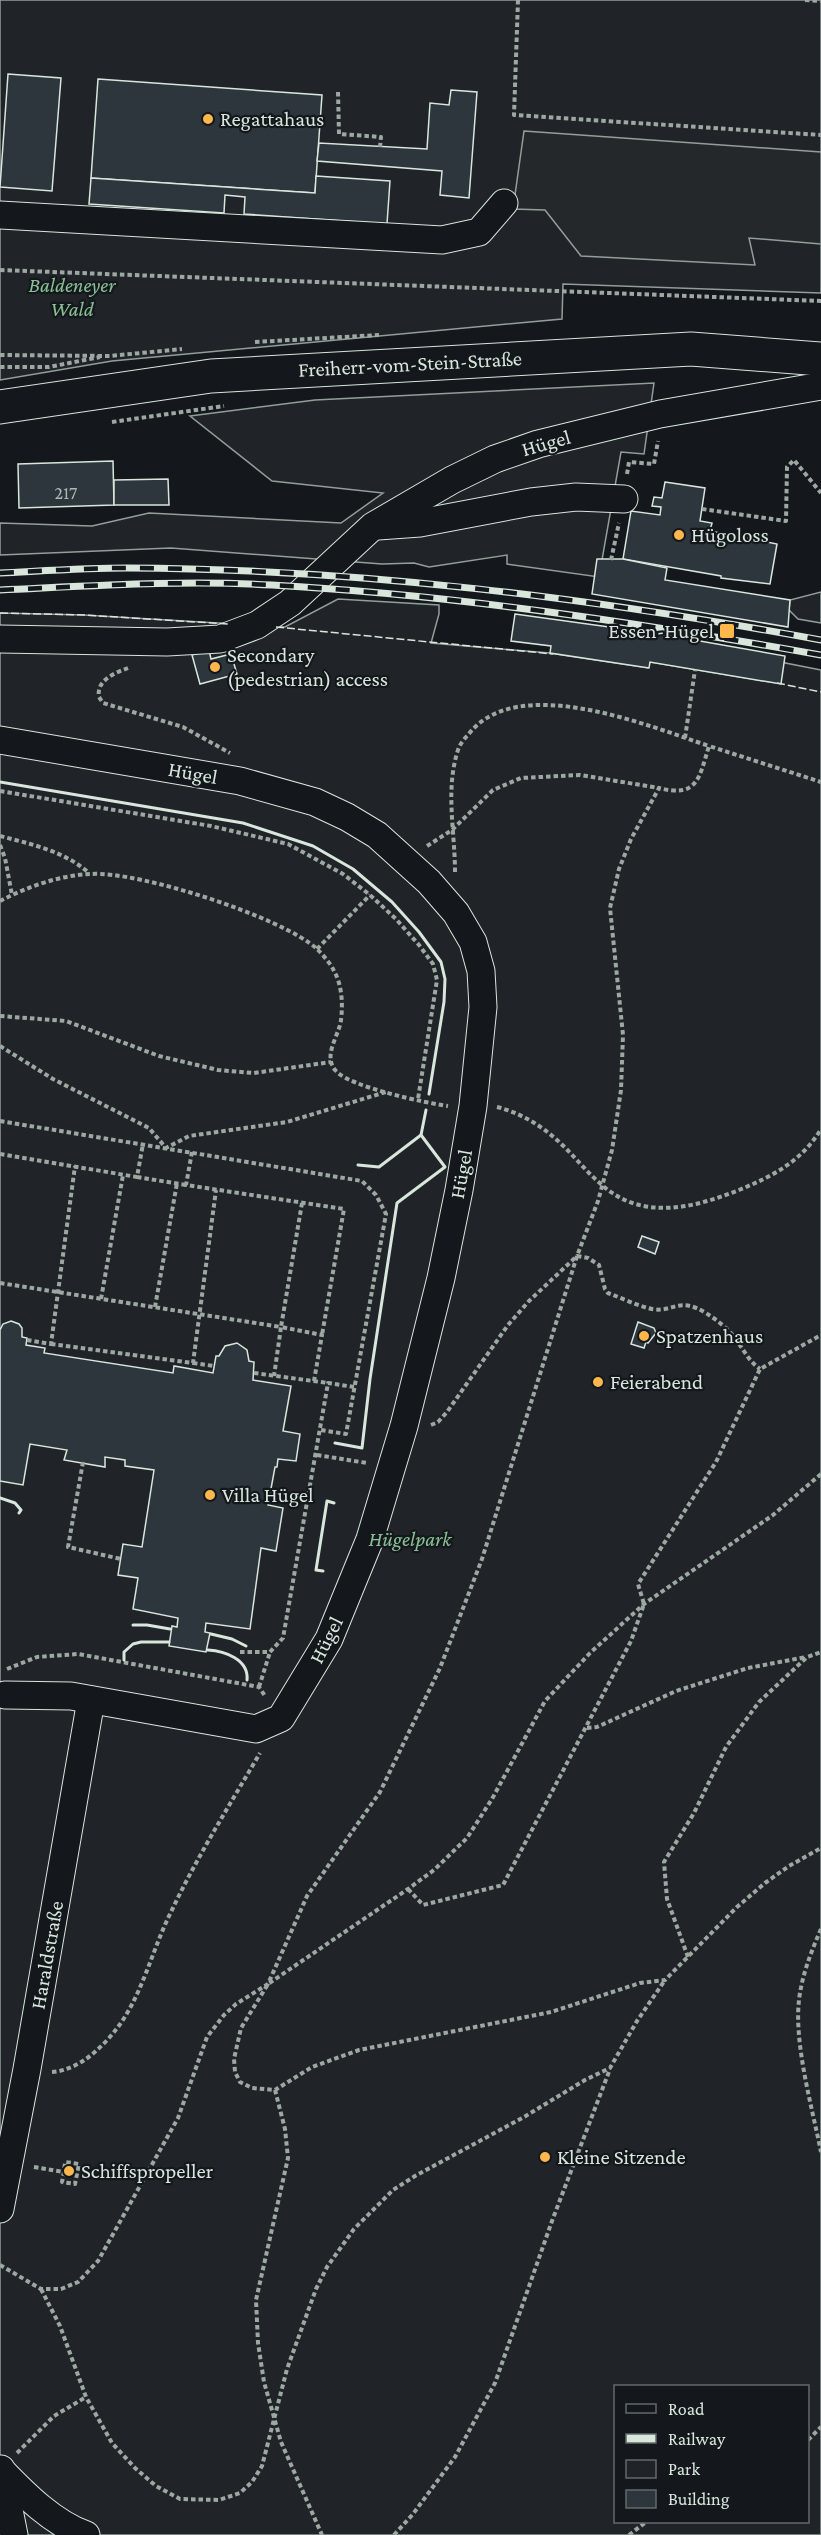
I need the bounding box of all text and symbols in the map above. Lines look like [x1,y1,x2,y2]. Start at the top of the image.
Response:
place label: Regattahaus [220,107,324,131]
marker: Regattahaus [201,112,215,126]
park label: Baldeneyer Wald [29,273,116,321]
street label: Freiherr-vom-Stein-Straße [297,346,523,382]
street label: Hügel [519,425,573,461]
house number: 217 [55,483,77,503]
place label: Hügoloss [691,523,769,547]
marker: Hügoloss [672,528,686,542]
place label: Essen-Hügel [608,619,714,643]
marker: Essen-Hügel [718,622,736,640]
place label: Secondary (pedestrian) access [227,643,388,691]
marker: Secondary (pedestrian) access [208,660,222,674]
street label: Hügel [166,757,220,789]
street label: Hügel [445,1147,477,1201]
place label: Spatzenhaus [656,1324,763,1348]
marker: Spatzenhaus [637,1329,651,1343]
place label: Feierabend [610,1370,703,1394]
marker: Feierabend [591,1375,605,1389]
place label: Villa Hügel [222,1483,314,1507]
marker: Villa Hügel [203,1488,217,1502]
park label: Hügelpark [369,1527,452,1551]
street label: Hügel [304,1612,348,1668]
street label: Haraldstraße [26,1899,68,2011]
place label: Kleine Sitzende [557,2145,686,2169]
marker: Kleine Sitzende [538,2150,552,2164]
place label: Schiffspropeller [81,2159,214,2183]
marker: Schiffspropeller [62,2164,76,2178]
legend [614,2385,809,2523]
text: Road [668,2399,705,2419]
text: Railway [668,2429,726,2449]
text: Park [668,2459,700,2479]
text: Building [668,2489,730,2509]

